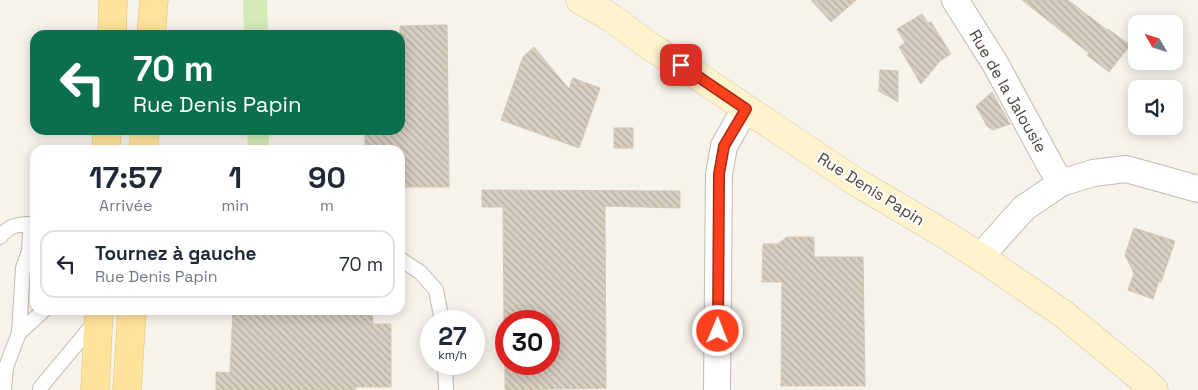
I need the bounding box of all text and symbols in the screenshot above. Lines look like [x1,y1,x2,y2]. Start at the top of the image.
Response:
north arrow [1128,15,1182,70]
map controls [1128,15,1183,135]
street label: Rue de la Jalousie [964,26,1052,156]
pin [660,44,702,86]
text: 70 m [133,47,214,91]
icon: left [50,50,115,115]
icon: arrive [667,51,695,79]
button: sound [1128,80,1183,135]
text: Rue Denis Papin [133,90,301,118]
street label: Rue Denis Papin [813,148,929,230]
text: 17:57 [89,158,162,197]
text: 1 [228,158,242,197]
text: 90 [308,158,346,197]
text: Arrivée [99,195,152,216]
text: min [221,195,249,216]
text: m [320,195,334,216]
text: Tournez à gauche [95,241,257,266]
icon: left [52,250,80,278]
text: 70 m [339,252,383,277]
text: Rue Denis Papin [95,266,218,287]
position arrow [691,304,743,356]
speed limit sign: 30 [495,310,560,375]
text: 27 [438,320,467,352]
text: km/h [438,347,467,363]

